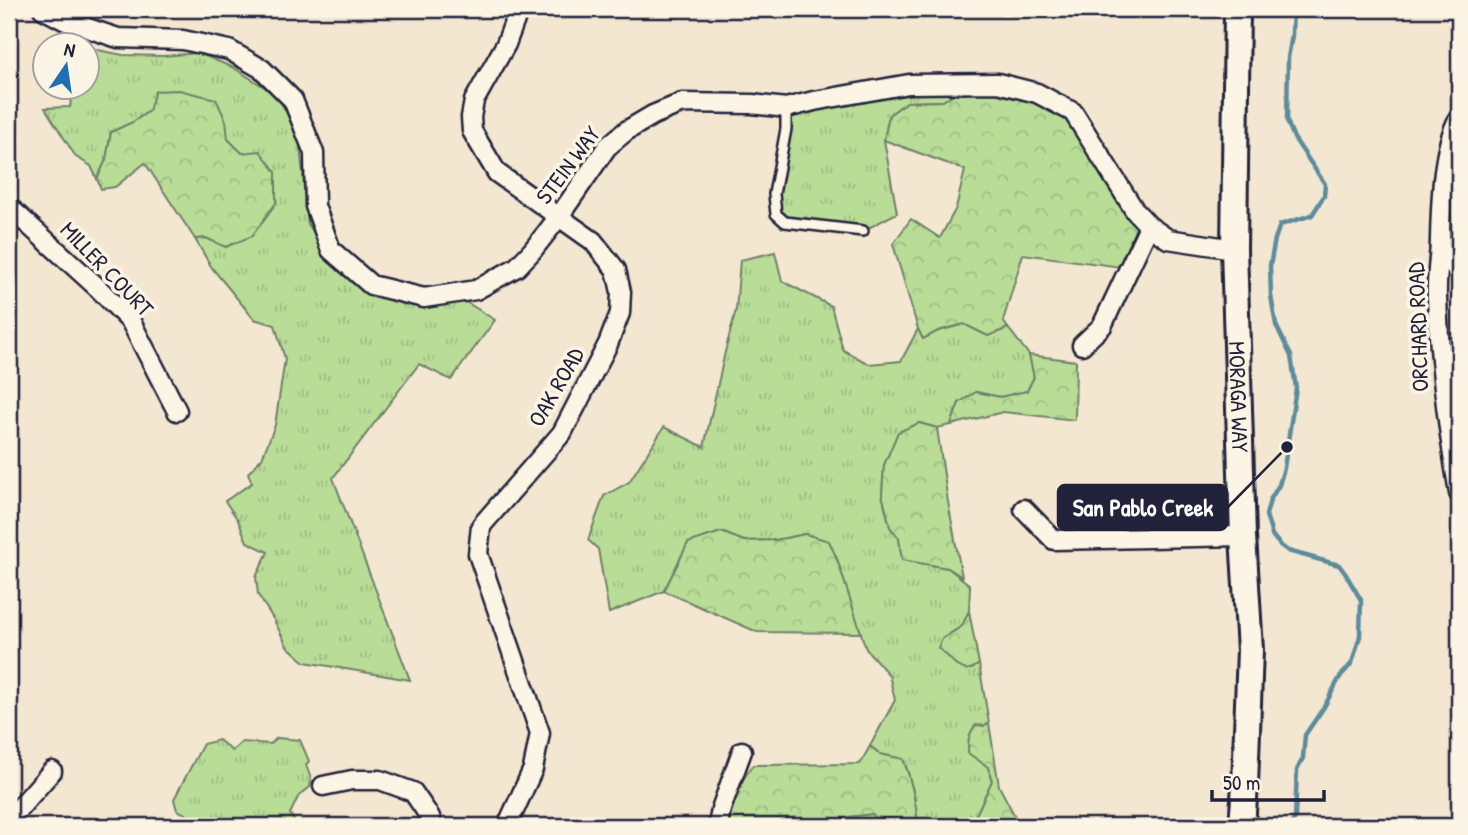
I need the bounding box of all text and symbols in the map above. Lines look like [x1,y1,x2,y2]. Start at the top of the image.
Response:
north arrow [32,32,102,102]
text: N [62,36,78,63]
street label: STEIN WAY [528,119,607,210]
street label: MILLER COURT [54,214,161,323]
street label: ORCHARD ROAD [1400,262,1435,392]
street label: OAK ROAD [520,341,591,432]
street label: MORAGA WAY [1222,341,1256,453]
callout: San Pablo Creek [1058,485,1227,530]
text: San Pablo Creek [1073,491,1213,523]
scale bar [1212,758,1324,802]
text: 50 m [1223,768,1260,797]

